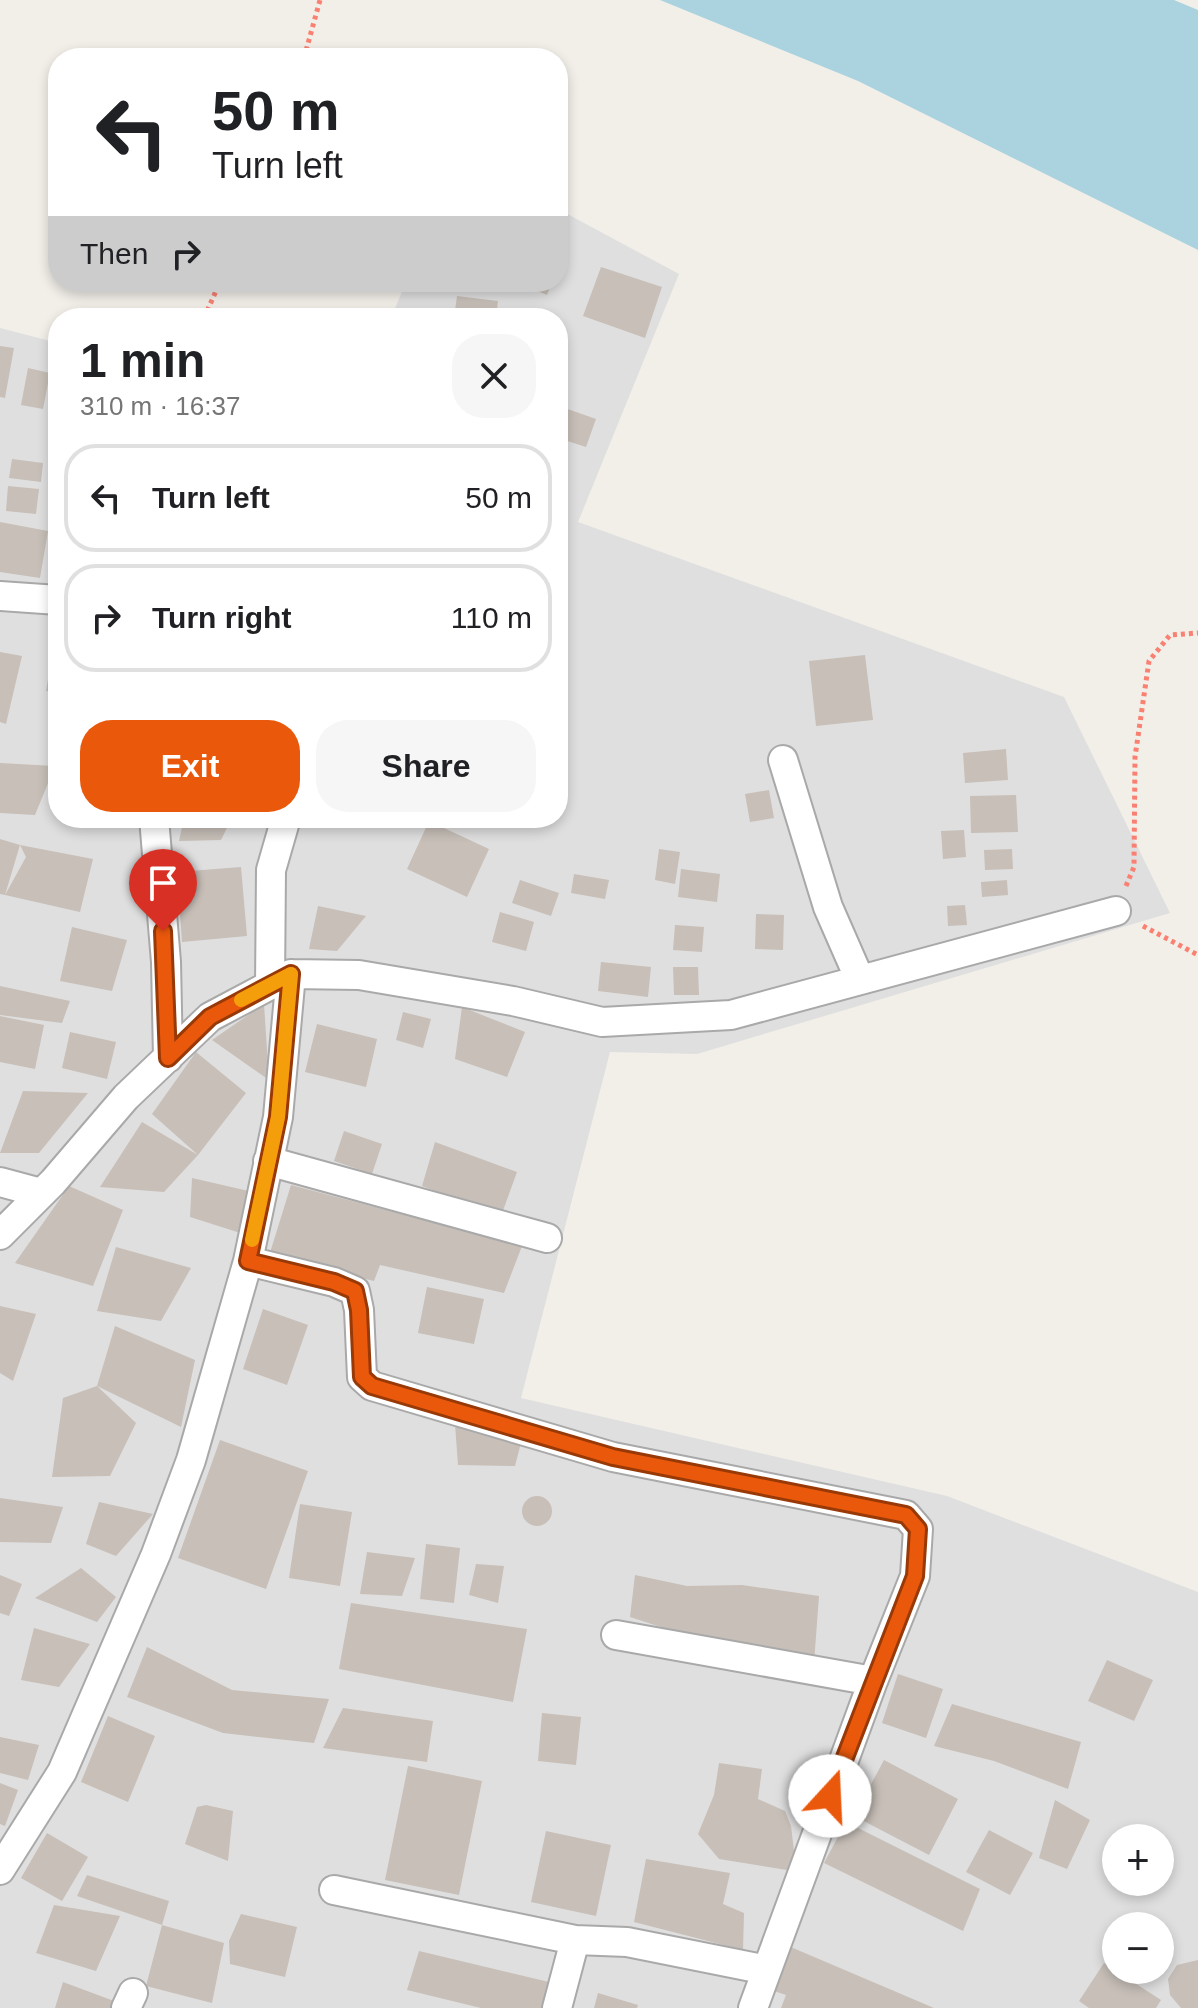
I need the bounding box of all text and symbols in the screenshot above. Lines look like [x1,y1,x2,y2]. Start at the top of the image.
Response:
text: 50 m [212,79,340,142]
icon: left [80,80,184,184]
text: Turn left [212,145,343,186]
icon: right [164,232,208,276]
text: Then [80,237,148,270]
text: 1 min [80,334,205,387]
button: close [452,334,536,418]
text: 310 m · 16:37 [80,391,240,421]
icon: left [84,476,128,520]
text: Turn left [152,481,270,514]
text: 50 m [465,481,532,514]
icon: right [84,596,128,640]
text: Turn right [152,601,291,634]
text: 110 m [451,601,532,634]
button: Exit [80,720,300,812]
button: Share [316,720,536,812]
pin [129,849,197,931]
icon: arrive [141,861,185,905]
position arrow [788,1754,872,1838]
map controls [1102,1824,1174,1984]
button: + [1102,1824,1174,1896]
button: − [1102,1912,1174,1984]

